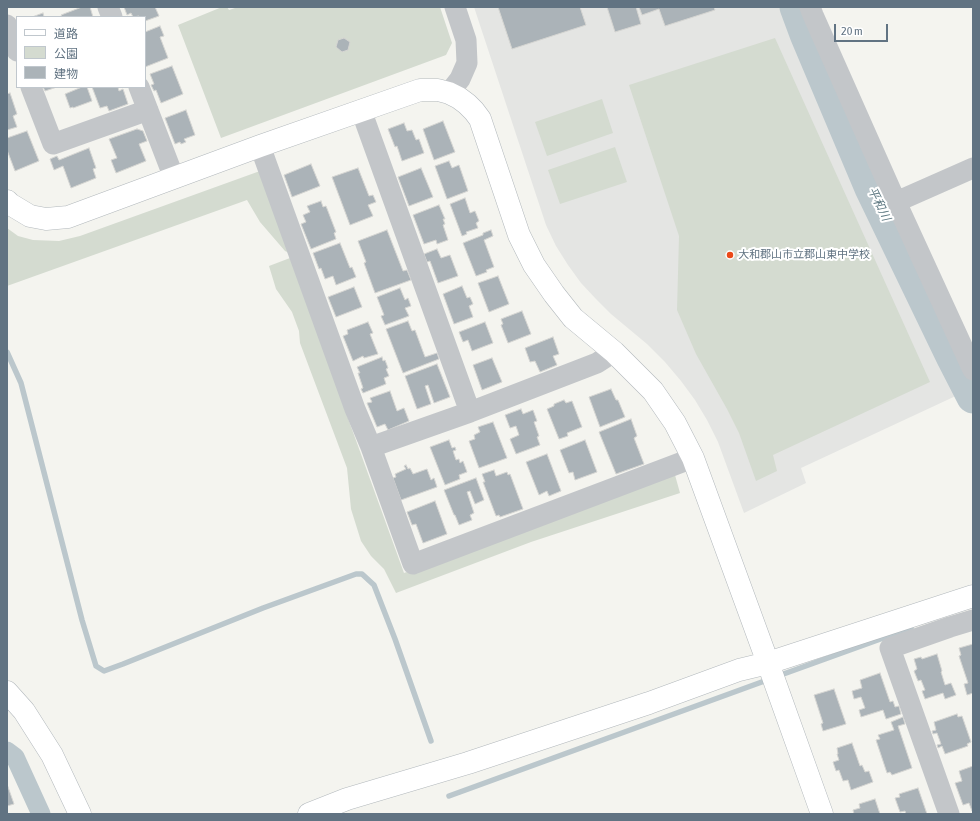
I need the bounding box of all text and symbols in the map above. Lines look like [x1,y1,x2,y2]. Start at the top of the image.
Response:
legend [16,16,146,88]
scale bar [836,16,890,42]
text: 20 m [841,24,863,38]
text: 道路 [54,27,78,41]
text: 公園 [54,47,78,61]
text: 建物 [54,67,78,81]
water label: 平和川 [865,185,893,223]
place label: 大和郡山市立郡山東中学校 [738,248,870,262]
marker: 大和郡山市立郡山東中学校 [725,250,735,260]

